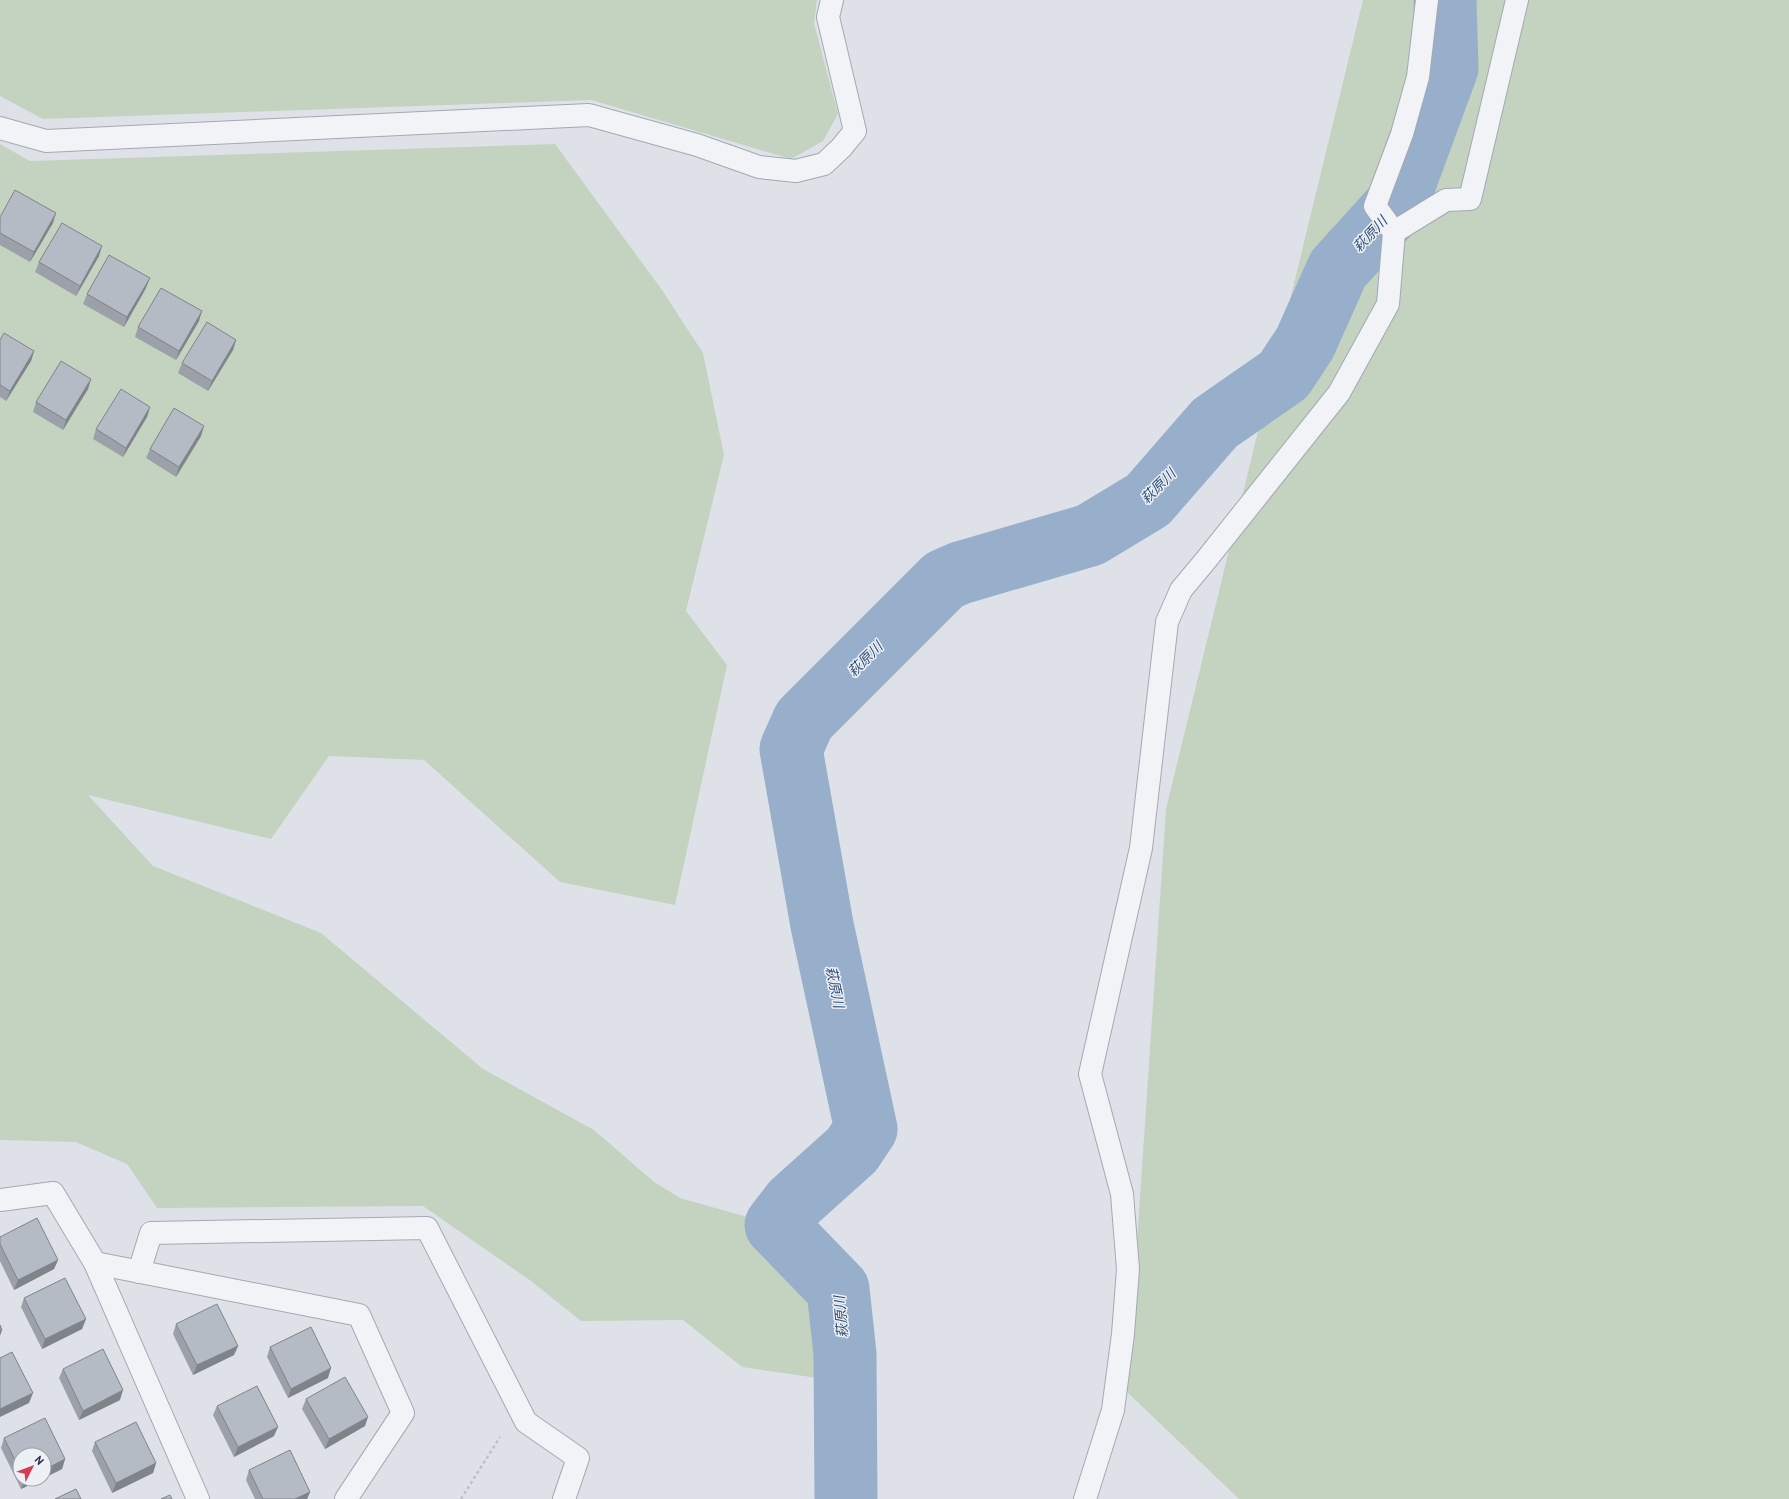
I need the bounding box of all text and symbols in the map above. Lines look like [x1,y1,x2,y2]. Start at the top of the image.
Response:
water label: 萩原川 [1349,211,1392,255]
water label: 萩原川 [1137,463,1181,507]
water label: 萩原川 [844,636,888,680]
water label: 萩原川 [822,965,849,1011]
water label: 萩原川 [830,1293,852,1339]
north arrow [12,1447,52,1487]
text: N [32,1453,47,1468]

